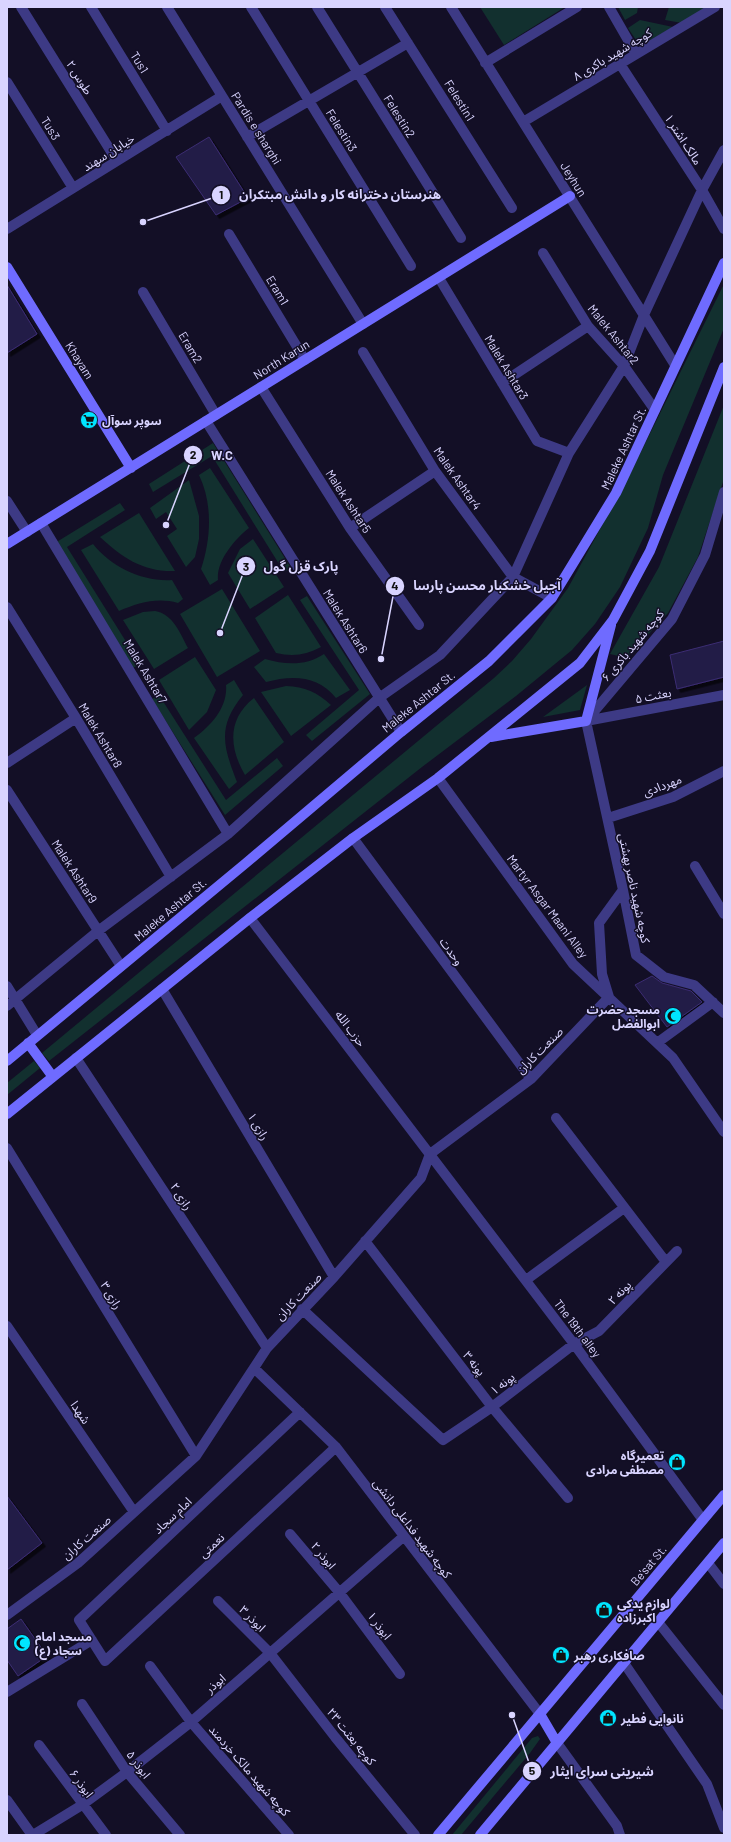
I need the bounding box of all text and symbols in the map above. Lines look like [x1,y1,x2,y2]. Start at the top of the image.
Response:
street label: کوچه شهید باکری ۸ [570,24,656,85]
street label: Tus1 [128,49,152,75]
street label: طوس ۲ [63,57,96,97]
street label: Felestin1 [442,77,478,123]
street label: Pardis e sharghi [229,89,285,167]
street label: Felestin2 [381,92,419,140]
street label: Felestin3 [323,106,361,154]
street label: مالک اشتر ۱ [662,111,706,168]
street label: Tus3 [39,114,63,142]
street label: خیابان سهند [80,131,137,174]
street label: Jeyhun [558,159,590,199]
callout: هنرستان دخترانه کار و دانش مبتکران [211,182,449,207]
text: هنرستان دخترانه کار و دانش مبتکران [239,186,441,202]
text: 1 [219,187,223,201]
street label: Eram1 [264,273,292,307]
street label: Malek Ashtar2 [586,301,642,367]
street label: Eram2 [176,329,206,365]
street label: Malek Ashtar3 [482,332,532,402]
street label: North Karun [251,336,311,382]
street label: Khayam [63,339,97,381]
street label: Maleke Ashtar St. [598,404,648,492]
supermarket icon: سوپر سوآل [79,410,99,430]
place label: سوپر سوآل [102,413,162,430]
callout: W.C [183,443,241,468]
street label: Malek Ashtar4 [431,444,485,512]
text: 2 [190,447,197,461]
text: W.C [211,447,233,463]
street label: Malek Ashtar5 [323,467,375,535]
callout: پارک قزل گول [236,554,347,579]
text: پارک قزل گول [263,558,339,575]
text: 3 [243,559,249,573]
callout: آجیل خشکبار محسن پارسا [385,573,569,598]
text: آجیل خشکبار محسن پارسا [413,577,562,594]
text: 4 [391,578,399,592]
street label: Malek Ashtar6 [321,586,371,656]
street label: کوچه شهید باکری ۶ [598,605,668,685]
street label: Malek Ashtar7 [121,636,171,706]
street label: Maleke Ashtar St. [379,667,457,735]
street label: بعثت ۵ [634,685,672,706]
street label: Malek Ashtar8 [76,700,126,770]
street label: مهردادی [641,771,684,800]
street label: کوچه شهید ناصر بهشتی [614,832,654,946]
street label: Malek Ashtar9 [49,837,101,905]
street label: Martyr Asgar Maani Alley [505,852,592,961]
street label: Maleke Ashtar St. [131,875,209,943]
street label: وحدت [436,934,467,968]
place label: مسجد حضرت ابوالفضل [586,1002,660,1031]
mosque icon: مسجد حضرت ابوالفضل [663,1006,683,1026]
street label: حزب الله [332,1007,369,1050]
street label: صنعت کاران [513,1024,566,1077]
street label: رازی ۱ [244,1110,273,1143]
street label: رازی ۲ [167,1180,196,1213]
street label: صنعت کاران [272,1269,325,1323]
street label: پونه ۲ [604,1277,635,1308]
street label: رازی ۳ [97,1279,126,1312]
street label: The 19th alley [552,1296,605,1360]
street label: پونه ۳ [459,1348,489,1379]
street label: پونه ۱ [487,1369,518,1399]
street label: شهدا [67,1398,94,1427]
place label: تعمیرگاه مصطفی مرادی [586,1448,665,1477]
shop icon: تعمیرگاه مصطفی مرادی [667,1452,687,1472]
street label: کوچه شهید فداعلی دانشی [369,1475,456,1583]
street label: امام سجاد [150,1494,196,1538]
street label: صنعت کاران [59,1512,114,1563]
street label: نعمتی [195,1530,227,1561]
street label: ابوذر ۲ [308,1539,339,1572]
street label: Be'sat St. [627,1542,669,1588]
place label: لوازم یدکی اکبرزاده [617,1596,670,1625]
shop icon: لوازم یدکی اکبرزاده [594,1600,614,1620]
street label: ابوذر ۳ [236,1602,269,1635]
street label: ابوذر ۱ [364,1608,395,1642]
place label: مسجد امام سجاد (ع) [34,1629,92,1660]
mosque icon: مسجد امام سجاد (ع) [12,1633,32,1653]
shop icon: صافکاری رهبر [551,1645,571,1665]
place label: صافکاری رهبر [573,1648,645,1663]
street label: ابوذر [201,1670,229,1697]
street label: کوچه بعثت ۲۳ [323,1705,380,1769]
shop icon: نانوایی فطیر [598,1708,618,1728]
place label: نانوایی فطیر [620,1711,684,1726]
street label: کوچه شهید مالک خردمند [205,1722,294,1820]
street label: ابوذر ۵ [123,1747,154,1781]
callout: شیرینی ‌سرای ایثار [522,1759,662,1784]
text: 5 [529,1763,536,1777]
text: شیرینی ‌سرای ایثار [549,1763,654,1779]
street label: ابوذر ۶ [66,1766,97,1800]

